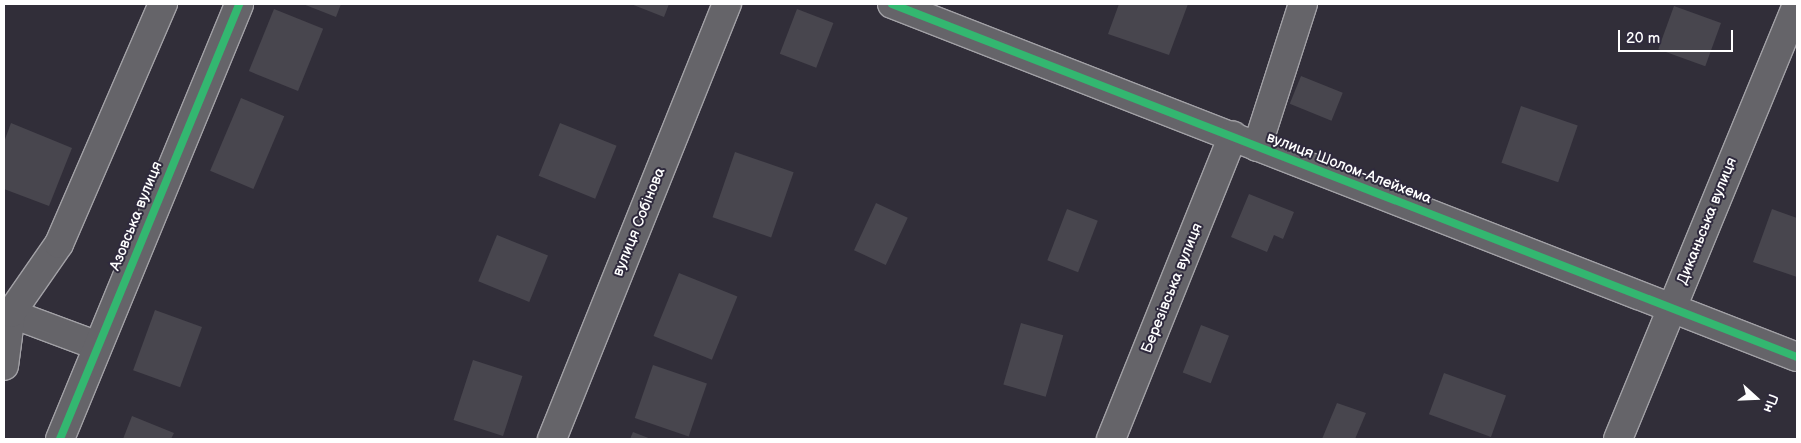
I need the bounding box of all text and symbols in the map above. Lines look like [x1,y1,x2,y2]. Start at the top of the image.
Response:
scale bar [1621,20,1736,52]
text: 20 m [1626,29,1660,48]
street label: вулиця Шолом-Алейхема [1264,128,1434,208]
street label: Диканьська вулиця [1673,155,1741,287]
street label: Азовська вулиця [106,159,166,273]
street label: вулиця Собінова [609,165,669,279]
street label: Березівська вулиця [1138,220,1206,356]
north arrow [1731,373,1781,423]
text: Пн [1759,392,1782,415]

